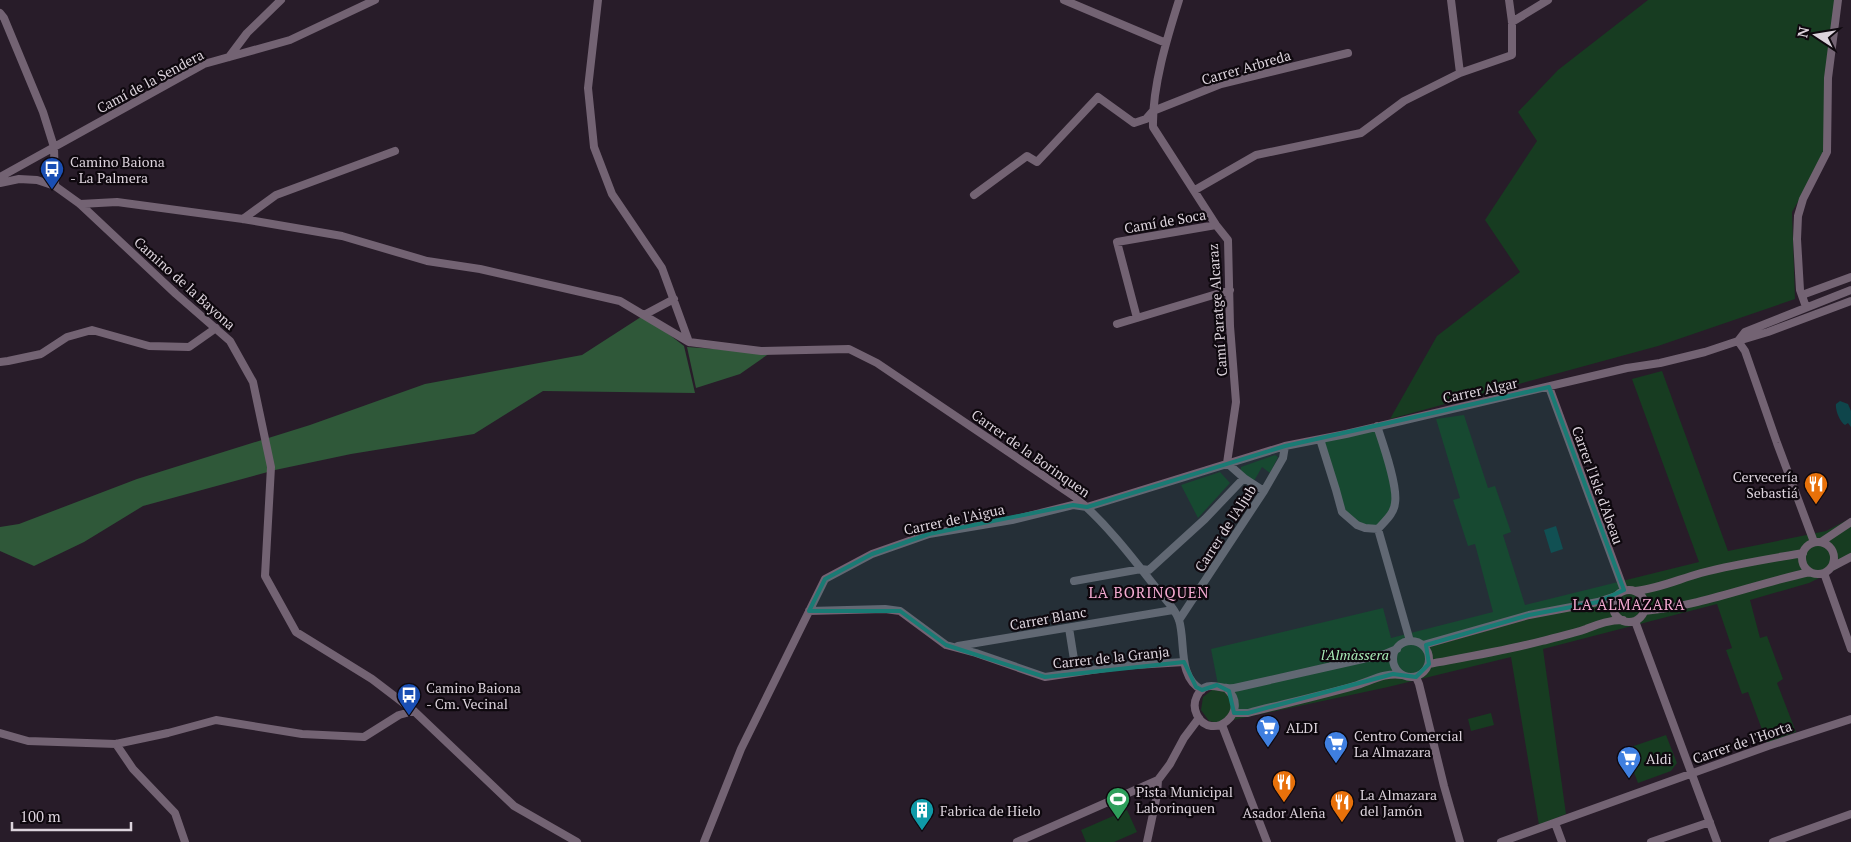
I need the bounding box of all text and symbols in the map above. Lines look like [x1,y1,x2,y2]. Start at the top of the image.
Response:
north arrow [1791,10,1841,60]
text: N [1792,25,1813,39]
street label: Camí de la Sendera [93,45,207,117]
street label: Carrer Arbreda [1199,45,1293,89]
place label: Camino Baiona - La Palmera [70,152,165,187]
bus stop icon: Camino Baiona - La Palmera [39,156,65,190]
street label: Camí de Soca [1123,204,1207,238]
street label: Camino de la Bayona [130,232,240,334]
street label: Camí Paratge Alcaraz [1203,243,1231,377]
street label: Carrer Algar [1441,373,1520,407]
street label: Carrer de la Borinquen [968,405,1095,502]
street label: Carrer l'Isle d'Abeau [1568,423,1628,547]
place label: Cervecería Sebastiá [1733,467,1798,502]
restaurant icon: Cervecería Sebastiá [1803,471,1829,505]
street label: Carrer de l'Aljub [1190,481,1260,575]
street label: Carrer de l'Aigua [902,499,1006,539]
district label: LA BORINQUEN [1089,582,1209,602]
district label: LA ALMAZARA [1573,594,1685,614]
street label: Carrer Blanc [1008,602,1088,634]
street label: Carrer de la Granja [1052,641,1170,673]
park label: l'Almàssera [1321,645,1389,664]
place label: Camino Baiona - Cm. Vecinal [426,678,521,713]
bus stop icon: Camino Baiona - Cm. Vecinal [396,682,422,716]
supermarket icon: ALDI [1255,714,1281,748]
street label: Carrer de l'Horta [1690,716,1794,768]
place label: ALDI [1286,718,1318,737]
place label: Centro Comercial La Almazara [1354,726,1463,761]
supermarket icon: Centro Comercial La Almazara [1323,730,1349,764]
supermarket icon: Aldi [1616,745,1642,779]
place label: Aldi [1646,749,1672,768]
restaurant icon: Asador Aleña [1271,769,1297,803]
place label: Pista Municipal Laborinquen [1136,782,1233,817]
place label: La Almazara del Jamón [1360,785,1437,820]
sports icon: Pista Municipal Laborinquen [1105,786,1131,820]
restaurant icon: La Almazara del Jamón [1329,789,1355,823]
building icon: Fabrica de Hielo [909,797,935,831]
scale bar [12,800,131,832]
place label: Fabrica de Hielo [940,801,1041,820]
place label: Asador Aleña [1243,803,1325,822]
text: 100 m [20,806,61,826]

